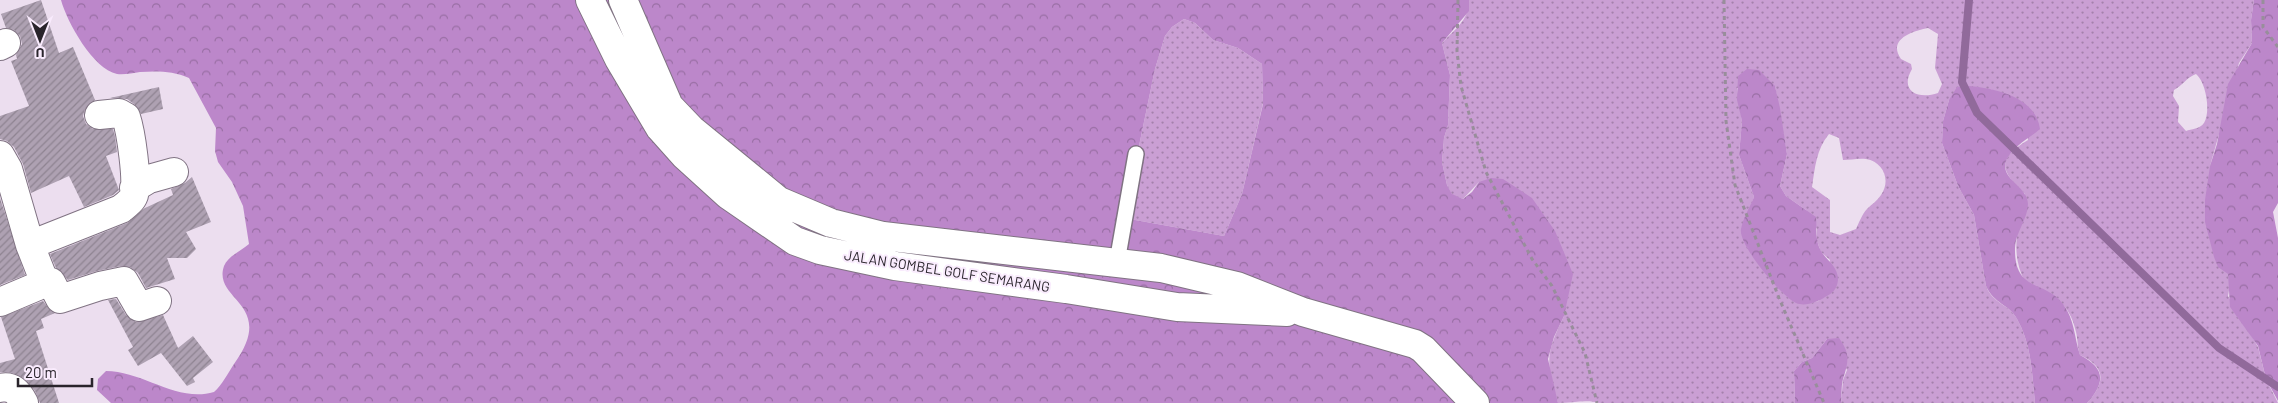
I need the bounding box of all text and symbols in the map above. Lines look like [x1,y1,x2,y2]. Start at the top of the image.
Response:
north arrow [15,15,65,65]
text: U [35,45,44,62]
street label: JALAN GOMBEL GOLF SEMARANG [843,246,1051,295]
scale bar [18,356,91,388]
text: 20 m [25,363,57,381]

